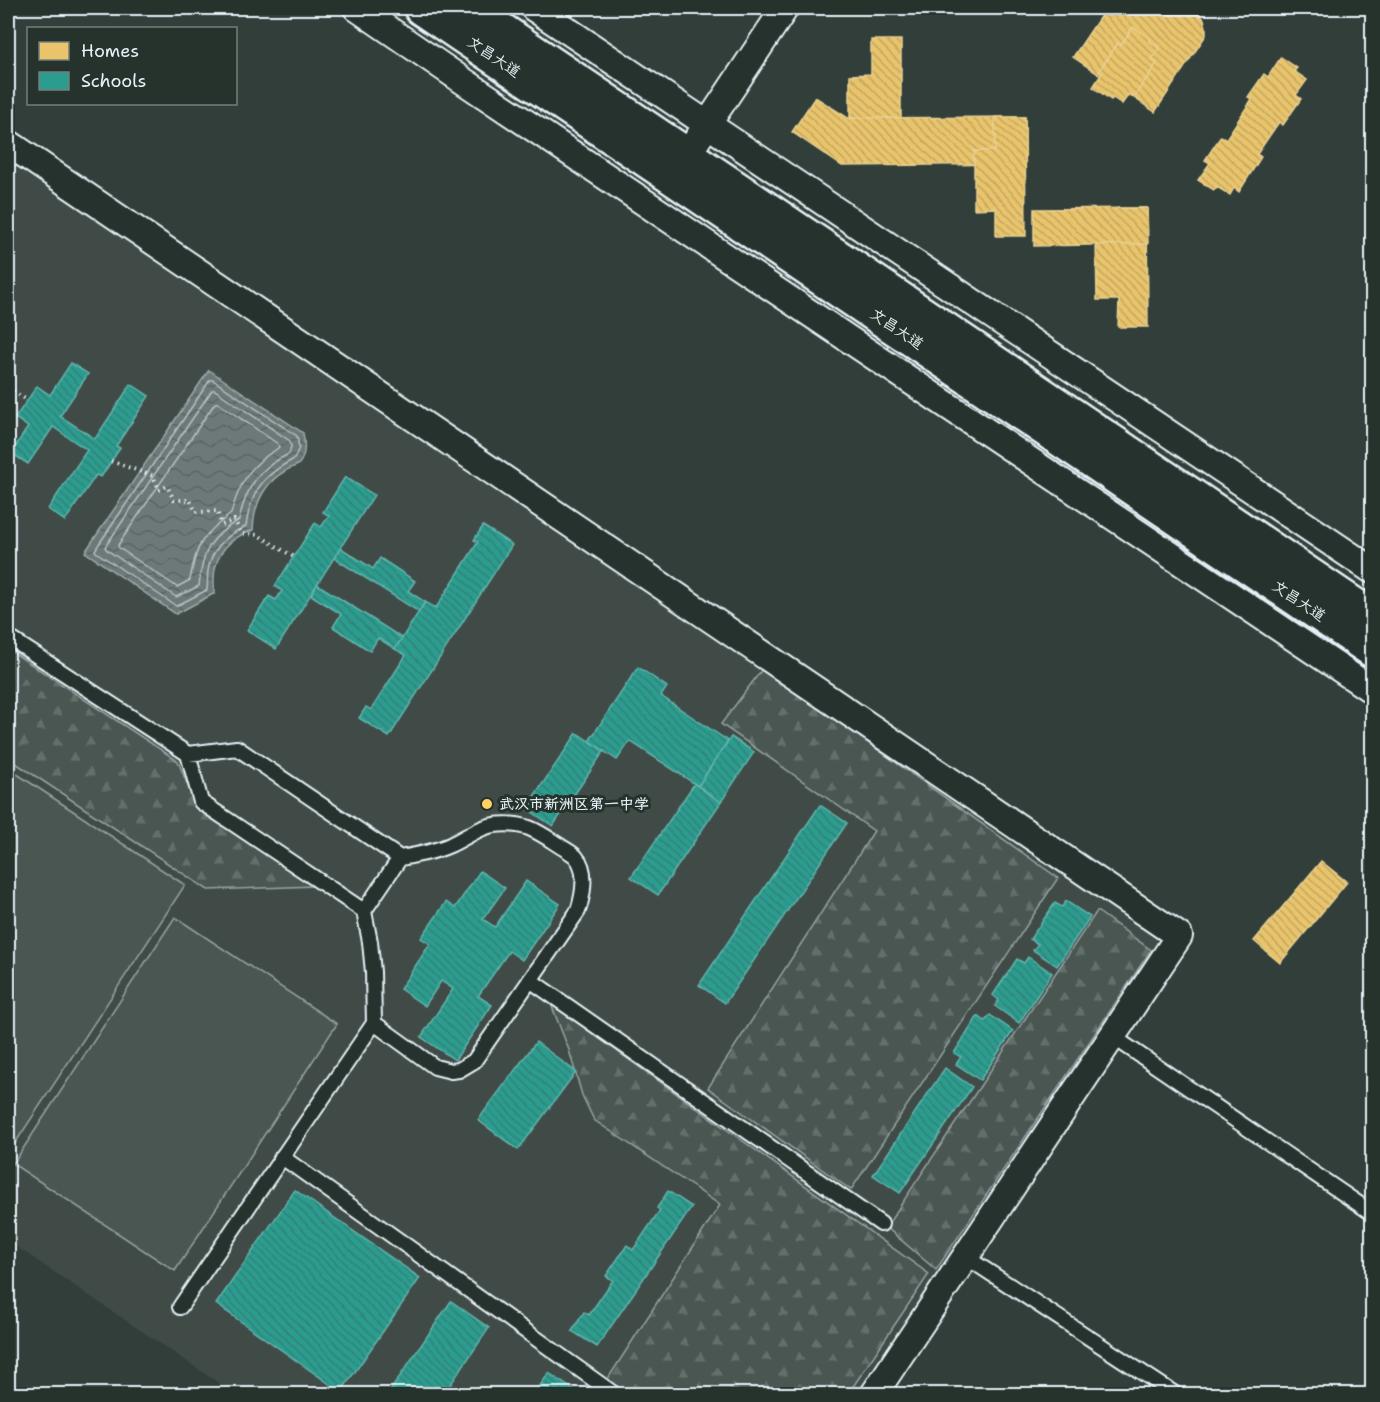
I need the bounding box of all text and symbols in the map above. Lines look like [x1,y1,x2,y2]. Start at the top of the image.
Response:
legend [27,27,237,105]
street label: 文昌大道 [464,32,524,82]
text: Homes [81,39,139,63]
text: Schools [81,69,147,93]
street label: 文昌大道 [867,304,927,354]
street label: 文昌大道 [1269,576,1329,626]
place label: 武汉市新洲区第一中学 [499,794,649,814]
marker: 武汉市新洲区第一中学 [480,797,494,811]

